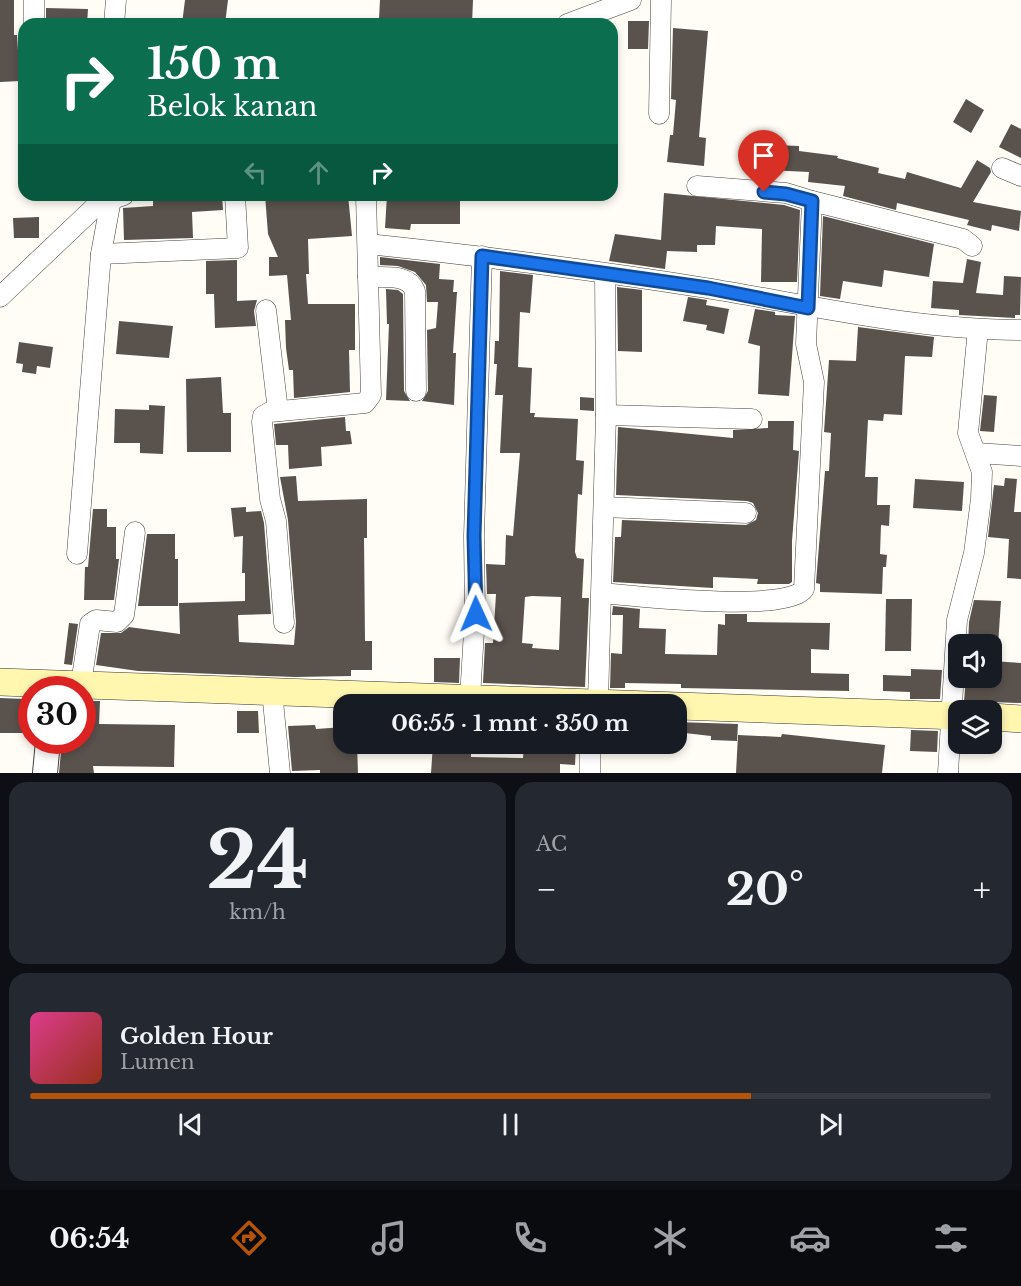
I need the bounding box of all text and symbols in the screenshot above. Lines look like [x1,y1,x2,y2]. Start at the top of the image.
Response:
text: 150 m [147,38,280,90]
icon: right [48,42,126,120]
text: Belok kanan [147,90,317,123]
pin [738,130,789,192]
icon: arrive [747,139,780,172]
icon: left [239,156,272,189]
icon: ahead [302,156,335,189]
icon: right [365,156,398,189]
position arrow [444,582,508,646]
map controls [948,634,1002,754]
button: sound [948,634,1002,688]
speed limit sign: 30 [18,676,96,754]
button: layers [948,700,1002,754]
text: 06:55 · 1 mnt · 350 m [391,710,629,737]
text: 24 [206,812,309,909]
text: AC [536,832,567,856]
text: 20° [726,861,804,917]
text: − [536,869,557,910]
text: + [973,869,991,910]
text: km/h [229,900,286,924]
text: Golden Hour [120,1023,273,1050]
text: Lumen [120,1050,195,1074]
icon: previous [174,1108,207,1141]
icon: pause [494,1108,527,1141]
icon: next [814,1108,847,1141]
icon: directions [228,1217,270,1259]
icon: music [368,1217,410,1259]
icon: phone [509,1217,551,1259]
icon: climate [649,1217,691,1259]
icon: car [789,1217,831,1259]
icon: filters [930,1217,972,1259]
text: 06:54 [49,1222,129,1255]

